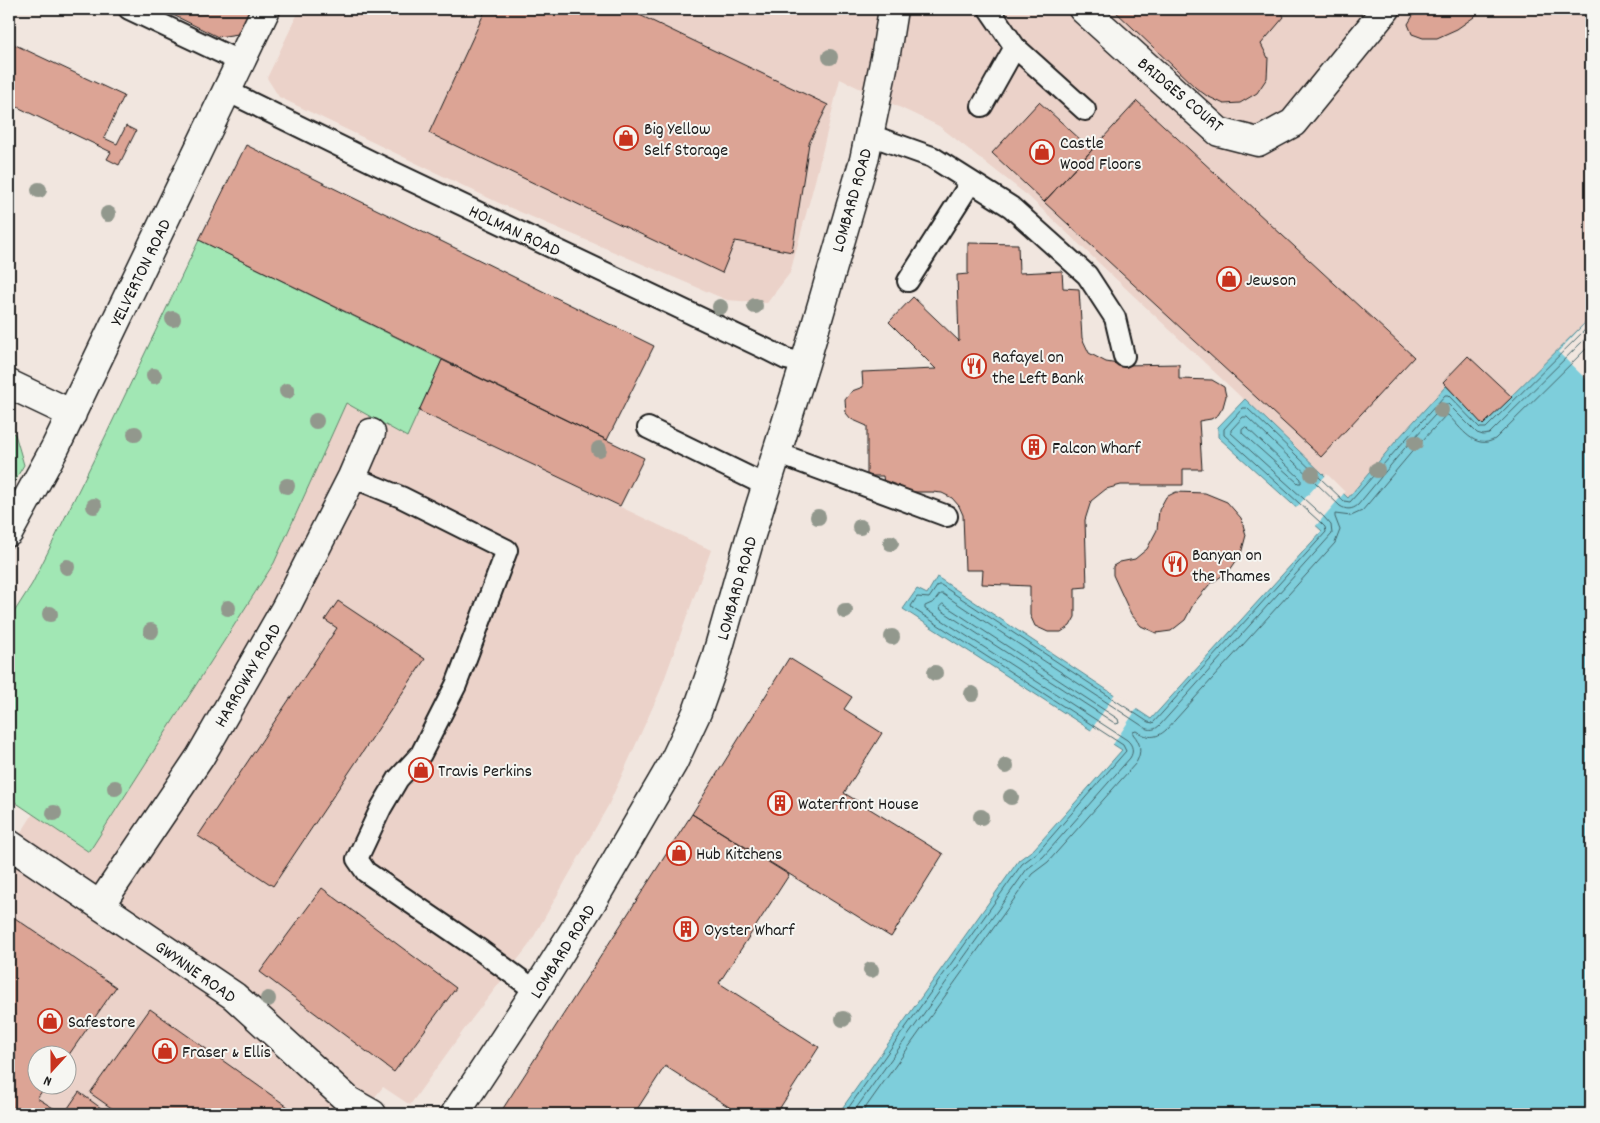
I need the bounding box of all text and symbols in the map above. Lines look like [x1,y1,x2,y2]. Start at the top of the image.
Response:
street label: BRIDGES COURT [1131,52,1228,139]
place label: Big Yellow Self Storage [644,118,728,164]
shop icon: Big Yellow Self Storage [613,125,639,151]
place label: Castle Wood Floors [1060,132,1142,178]
shop icon: Castle Wood Floors [1029,139,1055,165]
street label: LOMBARD ROAD [827,146,880,256]
street label: HOLMAN ROAD [464,200,564,264]
street label: YELVERTON ROAD [105,215,179,331]
shop icon: Jewson [1216,266,1242,292]
place label: Jewson [1246,269,1296,294]
place label: Rafayel on the Left Bank [992,346,1084,392]
restaurant icon: Rafayel on the Left Bank [961,353,987,379]
building icon: Falcon Wharf [1021,434,1047,460]
place label: Falcon Wharf [1052,437,1141,462]
street label: LOMBARD ROAD [712,534,765,644]
place label: Banyan on the Thames [1192,544,1271,590]
restaurant icon: Banyan on the Thames [1162,551,1188,577]
street label: HARROWAY ROAD [209,620,289,733]
shop icon: Travis Perkins [408,757,434,783]
place label: Travis Perkins [438,760,532,785]
building icon: Waterfront House [767,790,793,816]
place label: Waterfront House [798,793,919,818]
shop icon: Hub Kitchens [666,840,692,866]
place label: Hub Kitchens [696,843,782,868]
street label: LOMBARD ROAD [525,900,603,1004]
building icon: Oyster Wharf [673,916,699,942]
place label: Oyster Wharf [704,919,795,944]
street label: GWYNNE ROAD [149,936,240,1010]
shop icon: Safestore [37,1008,63,1034]
place label: Safestore [68,1011,136,1036]
shop icon: Fraser & Ellis [152,1038,178,1064]
place label: Fraser & Ellis [182,1041,271,1066]
north arrow [28,1046,78,1096]
text: N [41,1070,55,1091]

